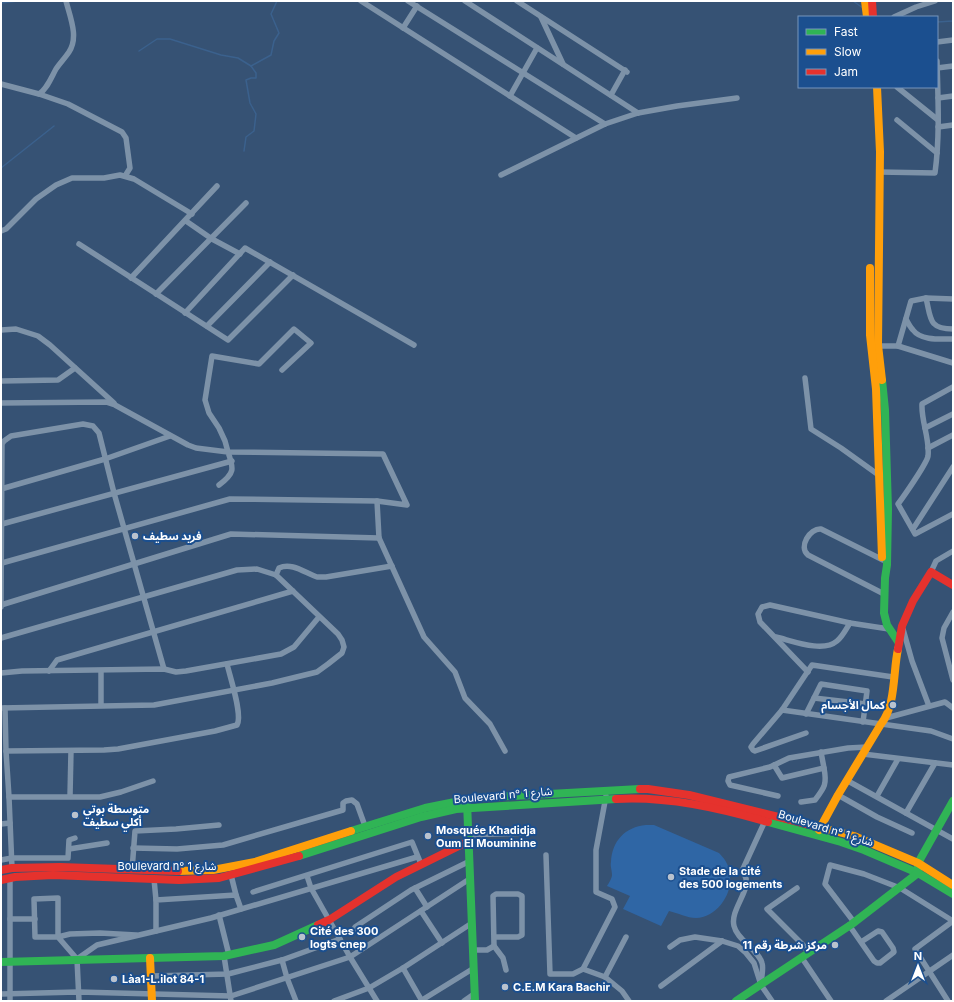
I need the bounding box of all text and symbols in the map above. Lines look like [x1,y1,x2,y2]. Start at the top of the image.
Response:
legend [798,16,938,88]
text: Fast [834,24,858,39]
text: Slow [834,44,862,59]
text: Jam [834,64,858,79]
place label: فريد سطيف [143,529,202,543]
marker: فريد سطيف [130,531,140,541]
place label: كمال الأجسام [821,698,886,714]
marker: كمال الأجسام [888,700,898,710]
street label: Boulevard n° شارع 1 [453,784,553,807]
place label: متوسطة بوتي أكلي سطيف [83,802,149,832]
street label: Boulevard n° شارع 1 [776,807,876,850]
marker: متوسطة بوتي أكلي سطيف [70,810,80,820]
place label: Mosquée Khadidja Oum El Mouminine [436,823,537,850]
marker: Mosquée Khadidja Oum El Mouminine [423,831,433,841]
street label: Boulevard n° شارع 1 [118,859,217,874]
place label: Stade de la cité des 500 logements [679,864,783,891]
marker: Stade de la cité des 500 logements [666,872,676,882]
place label: Cité des 300 logts cnep [310,924,378,951]
marker: Cité des 300 logts cnep [297,932,307,942]
place label: مركز شرطة رقم 11 [743,938,827,954]
marker: مركز شرطة رقم 11 [830,940,840,950]
north arrow [898,946,938,986]
text: N [914,949,922,963]
place label: Làa1-L.ilot 84-1 [122,972,204,986]
marker: Làa1-L.ilot 84-1 [109,974,119,984]
place label: C.E.M Kara Bachir [513,980,611,994]
marker: C.E.M Kara Bachir [500,982,510,992]

